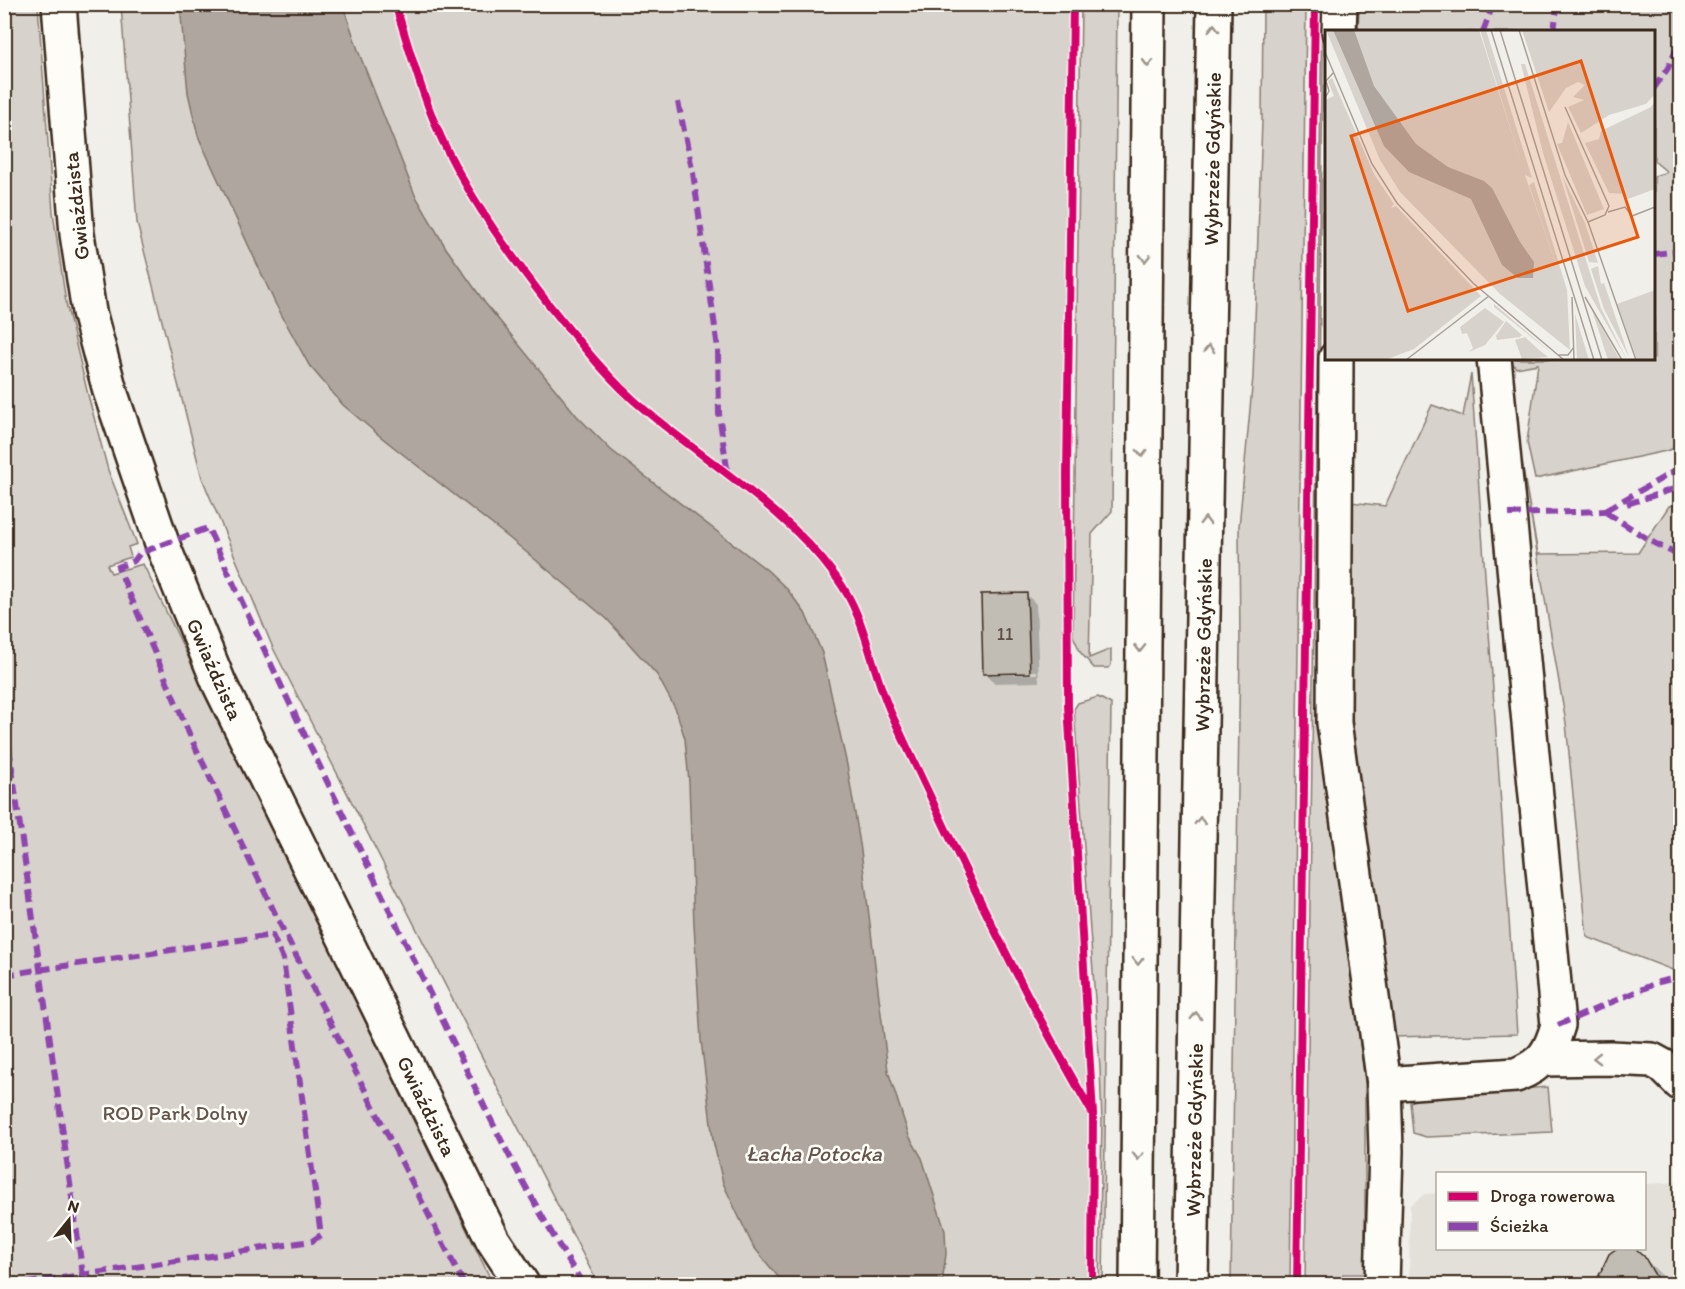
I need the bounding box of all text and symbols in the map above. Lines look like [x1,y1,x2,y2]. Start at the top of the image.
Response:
one-way arrow [1208,23,1220,32]
inset map [1325,30,1655,360]
one-way arrow [1142,58,1154,67]
street label: Wybrzeże Gdyńskie [1198,72,1226,246]
street label: Gwiaździsta [58,151,94,261]
one-way arrow [1139,253,1151,262]
one-way arrow [1202,344,1215,353]
one-way arrow [1136,448,1148,457]
one-way arrow [1199,517,1212,526]
street label: Wybrzeże Gdyńskie [1189,558,1217,732]
street label: Gwiaździsta [181,614,249,724]
house number: 11 [997,623,1013,645]
one-way arrow [1134,643,1146,652]
one-way arrow [1193,817,1206,826]
one-way arrow [1132,957,1144,966]
one-way arrow [1190,1012,1202,1021]
street label: Wybrzeże Gdyńskie [1180,1043,1208,1217]
street label: Gwiaździsta [392,1052,462,1160]
one-way arrow [1593,1052,1602,1064]
park label: ROD Park Dolny [102,1100,248,1125]
water label: Łacha Potocka [746,1140,883,1167]
one-way arrow [1131,1152,1144,1161]
legend [1436,1172,1646,1250]
text: Droga rowerowa [1490,1185,1616,1207]
north arrow [39,1190,99,1250]
text: N [65,1196,82,1217]
text: Ścieżka [1490,1215,1549,1237]

